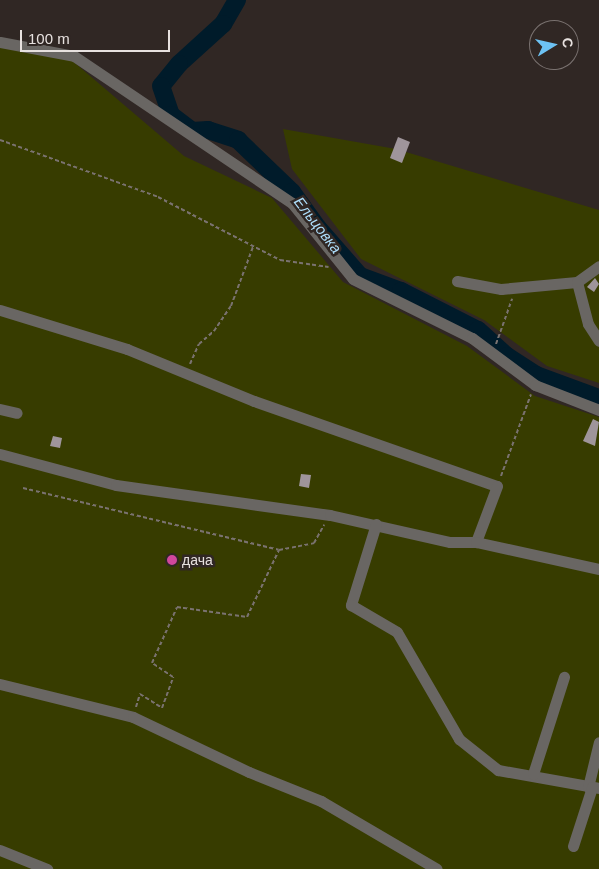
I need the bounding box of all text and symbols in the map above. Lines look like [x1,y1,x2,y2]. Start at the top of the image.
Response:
scale bar [22,20,172,52]
north arrow [529,20,579,70]
text: 100 m [28,30,70,47]
text: С [559,37,577,49]
water label: Ельцовка [290,193,346,257]
place label: дача [182,552,213,568]
marker: дача [166,554,178,566]

